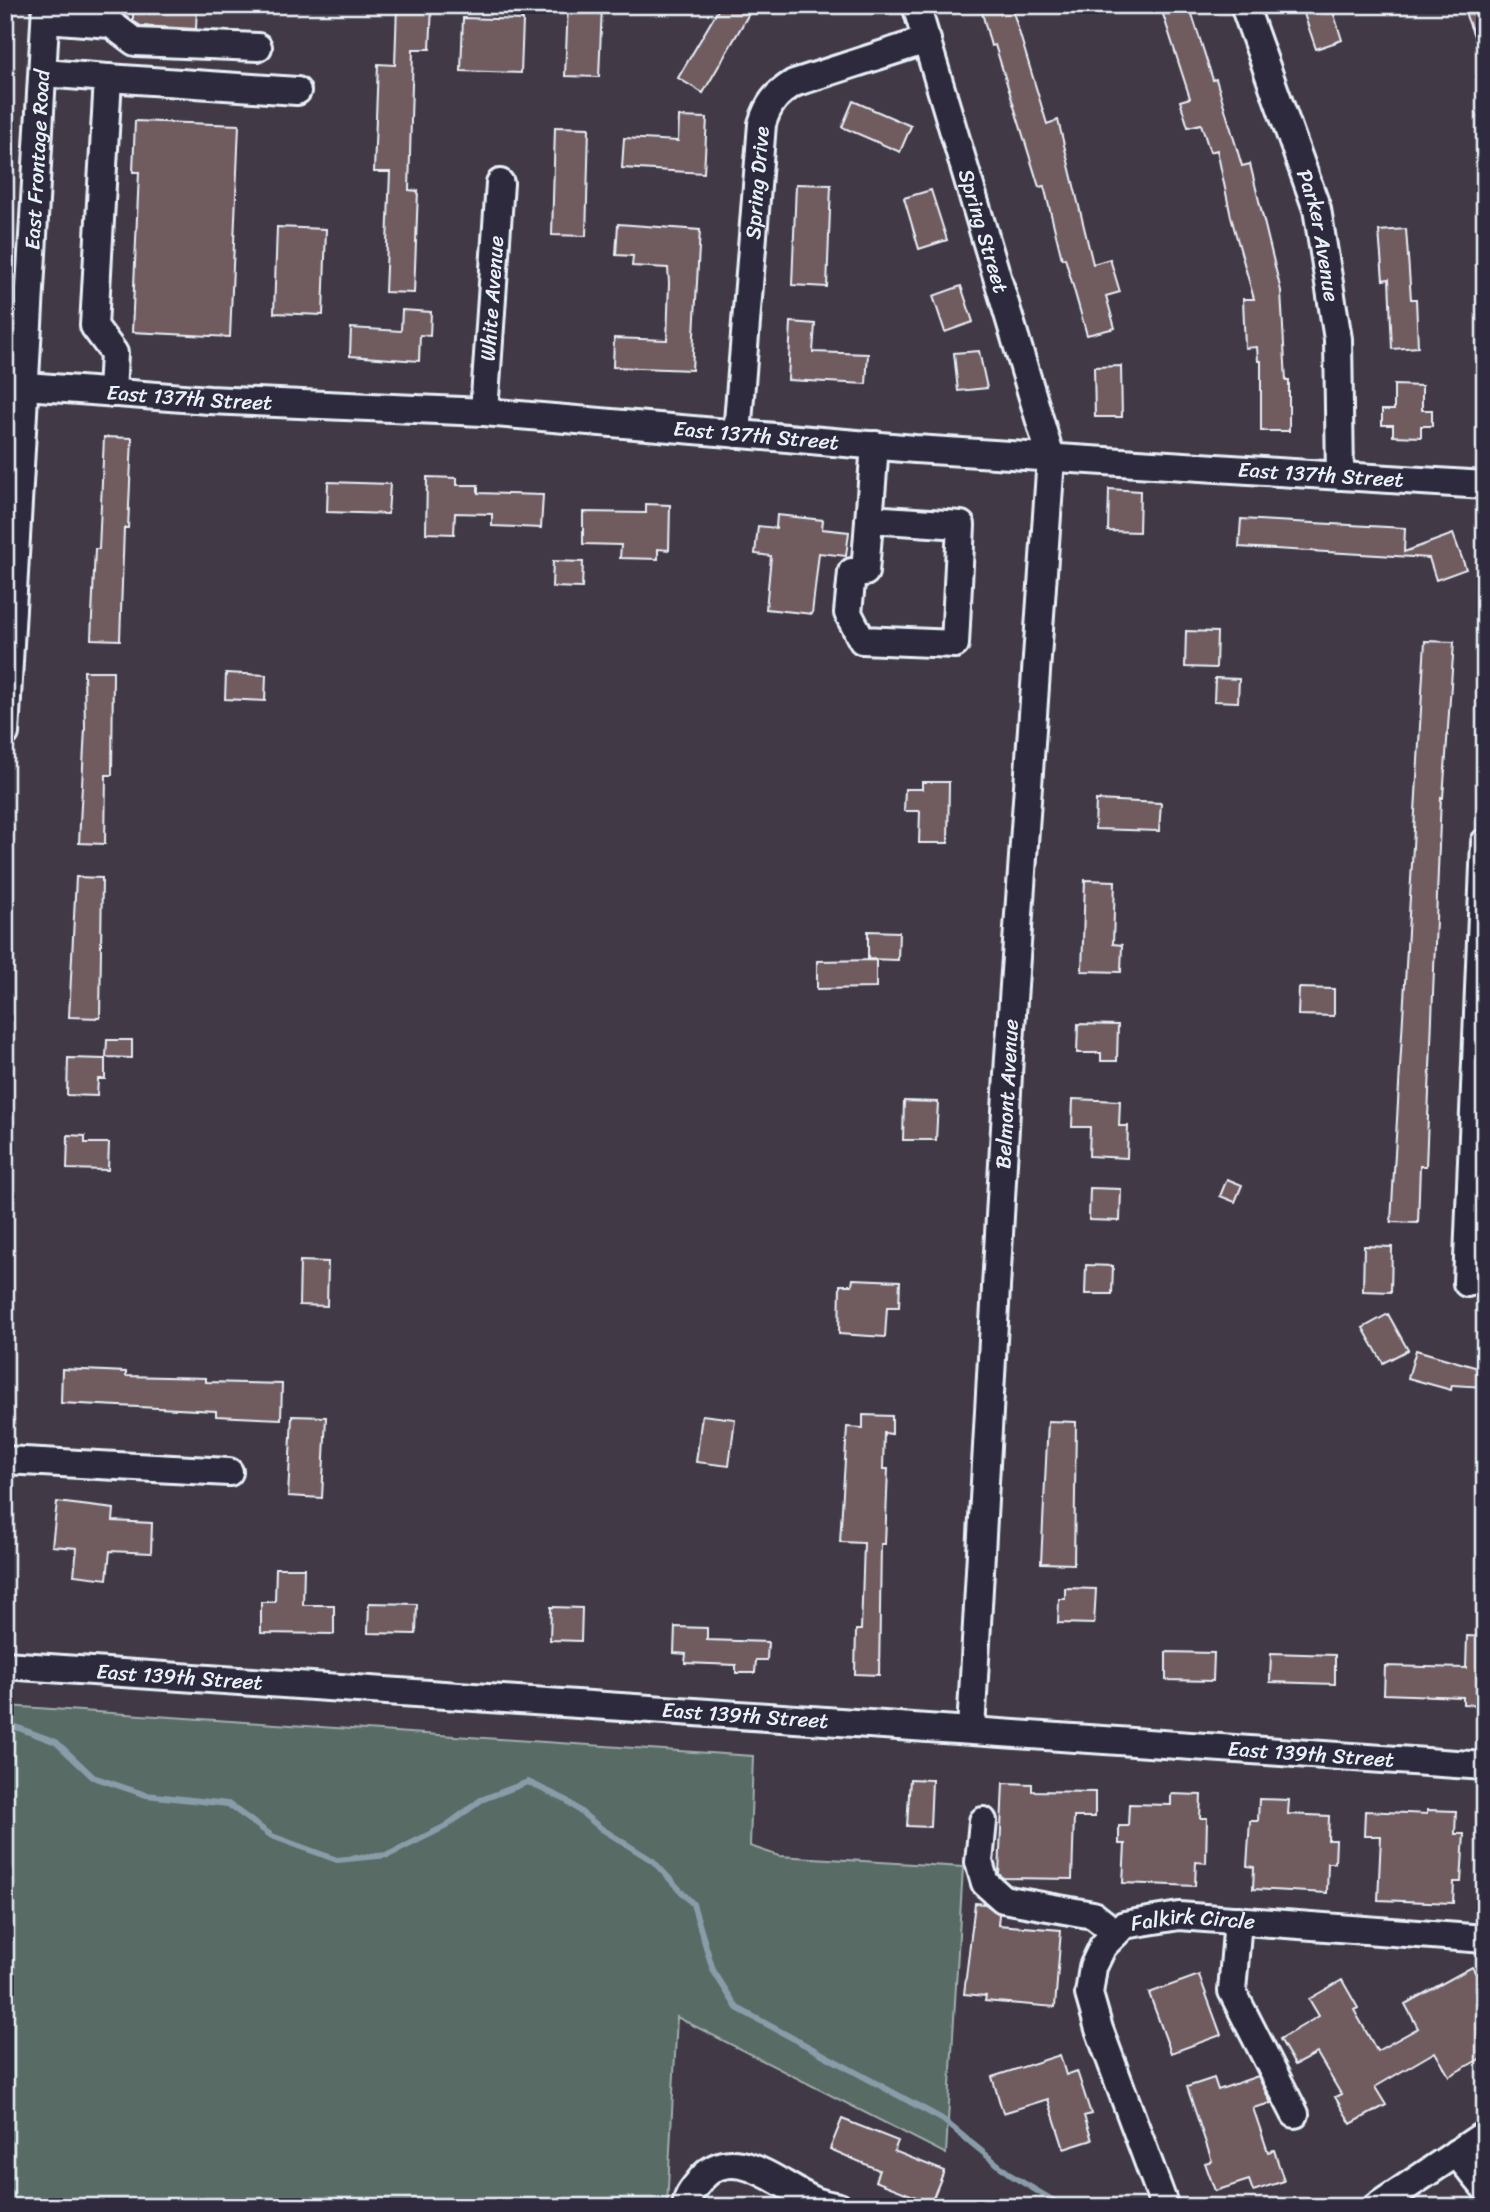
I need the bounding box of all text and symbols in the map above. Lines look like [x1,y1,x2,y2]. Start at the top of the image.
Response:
street label: East Frontage Road [13,67,61,251]
street label: Spring Drive [734,125,781,241]
street label: Spring Street [947,164,1020,298]
street label: Parker Avenue [1285,164,1351,305]
street label: White Avenue [469,234,515,362]
street label: East 137th Street [105,373,273,422]
street label: East 137th Street [672,409,840,461]
street label: East 137th Street [1237,450,1405,499]
street label: Belmont Avenue [984,1018,1030,1170]
street label: East 139th Street [95,1652,264,1702]
street label: East 139th Street [661,1691,830,1740]
street label: East 139th Street [1226,1729,1395,1779]
street label: Falkirk Circle [1128,1897,1257,1943]

